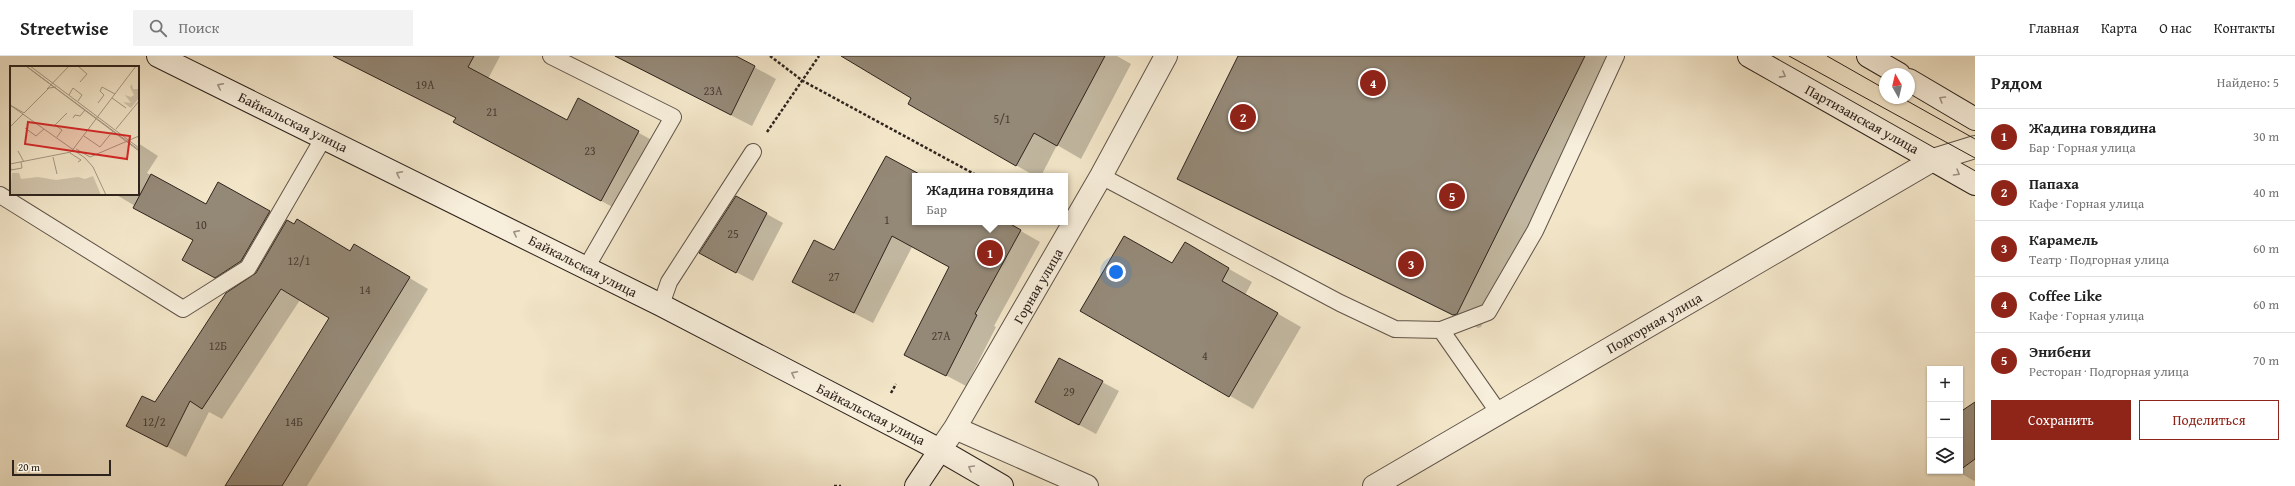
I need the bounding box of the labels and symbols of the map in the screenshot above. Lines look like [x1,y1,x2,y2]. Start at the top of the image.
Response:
inset map [10,66,139,195]
pin: 4 [1360,68,1386,98]
north arrow [1879,68,1915,104]
one-way arrow [1779,70,1786,77]
house number: 19А [416,76,435,93]
street label: Партизанская улица [1801,79,1923,159]
house number: 23А [704,82,723,99]
one-way arrow [217,83,224,91]
street label: Байкальская улица [235,87,351,157]
one-way arrow [1939,97,1946,104]
pin: 2 [1230,102,1256,132]
house number: 21 [486,103,498,120]
house number: 5/1 [993,110,1011,127]
house number: 23 [584,142,596,159]
one-way arrow [1953,169,1960,176]
one-way arrow [396,171,404,179]
pin: 5 [1439,181,1465,211]
house number: 1 [884,211,890,228]
house number: 10 [195,216,207,233]
house number: 25 [727,225,739,242]
one-way arrow [512,230,520,237]
street label: Байкальская улица [525,230,641,302]
pin: 1 [977,238,1003,268]
street label: Горная улица [1008,244,1068,327]
pin: 3 [1398,249,1424,279]
house number: 12/1 [288,252,311,269]
your location [1106,262,1126,282]
house number: 27 [828,268,840,285]
house number: 14 [359,281,371,298]
street label: Подгорная улица [1603,287,1706,358]
house number: 27А [932,327,951,344]
house number: 12Б [209,337,227,354]
house number: 4 [1202,347,1208,364]
one-way arrow [790,371,798,379]
street label: Байкальская улица [813,378,929,450]
house number: 29 [1063,383,1075,400]
house number: 12/2 [143,413,166,430]
house number: 14Б [285,413,303,430]
scale bar [12,458,111,477]
one-way arrow [968,465,975,473]

